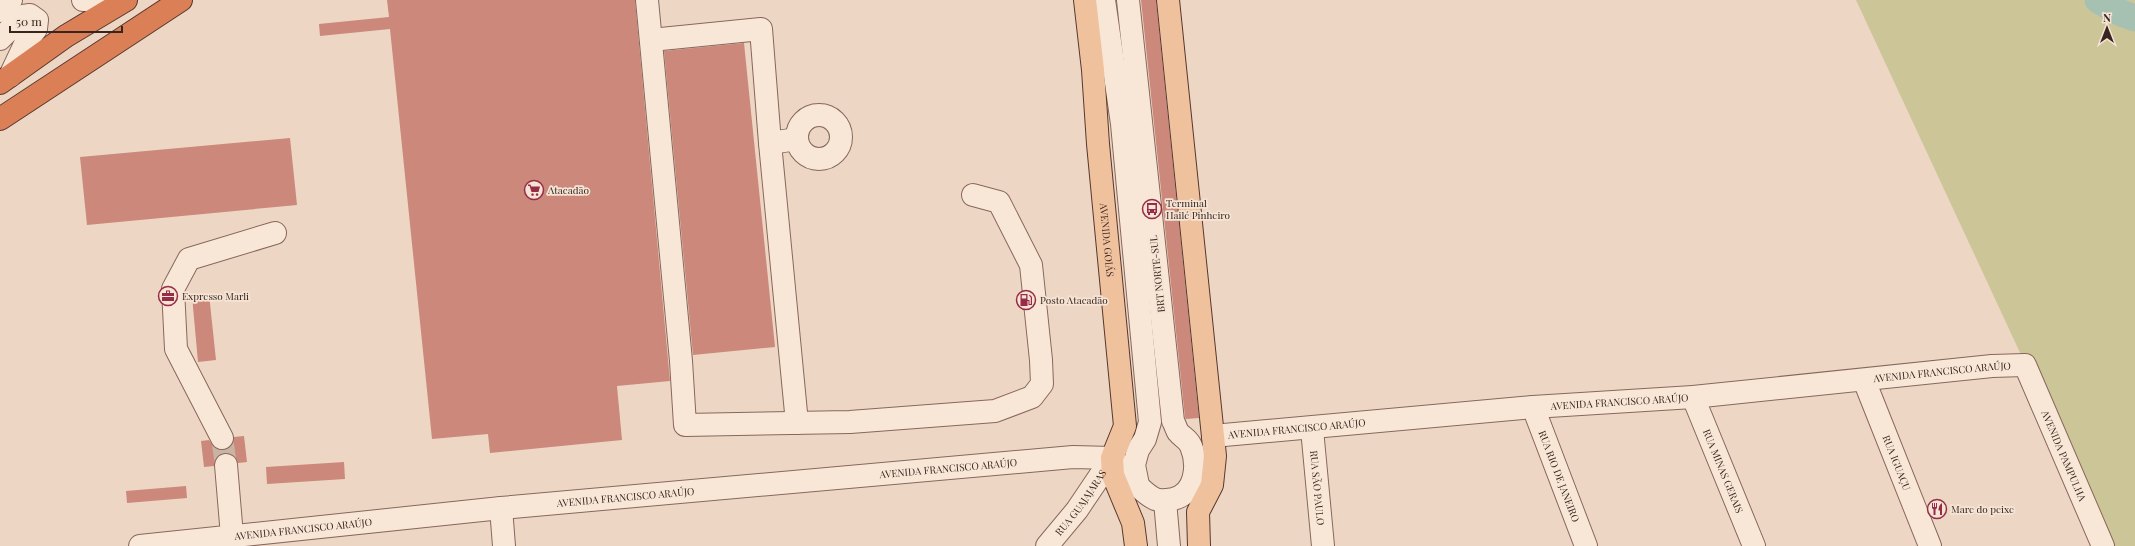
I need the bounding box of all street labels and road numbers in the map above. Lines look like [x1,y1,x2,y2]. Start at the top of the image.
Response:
street label: AVENIDA GOIÁS [1097,201,1118,277]
street label: BRT NORTE-SUL [1146,235,1168,313]
street label: AVENIDA FRANCISCO ARAÚJO [1872,358,2011,385]
street label: AVENIDA FRANCISCO ARAÚJO [1549,390,1689,413]
street label: AVENIDA PAMPULHA [2038,407,2090,504]
street label: AVENIDA FRANCISCO ARAÚJO [1226,415,1366,442]
street label: RUA MINAS GERAIS [1700,427,1747,515]
street label: RUA RIO DE JANEIRO [1536,428,1583,524]
street label: RUA IGUAÇU [1880,433,1914,493]
street label: RUA SÃO PAULO [1307,450,1328,526]
street label: AVENIDA FRANCISCO ARAÚJO [878,455,1018,481]
street label: RUA GUAJAJARAS [1052,467,1109,538]
street label: AVENIDA FRANCISCO ARAÚJO [555,484,695,510]
street label: AVENIDA FRANCISCO ARAÚJO [233,515,373,543]

